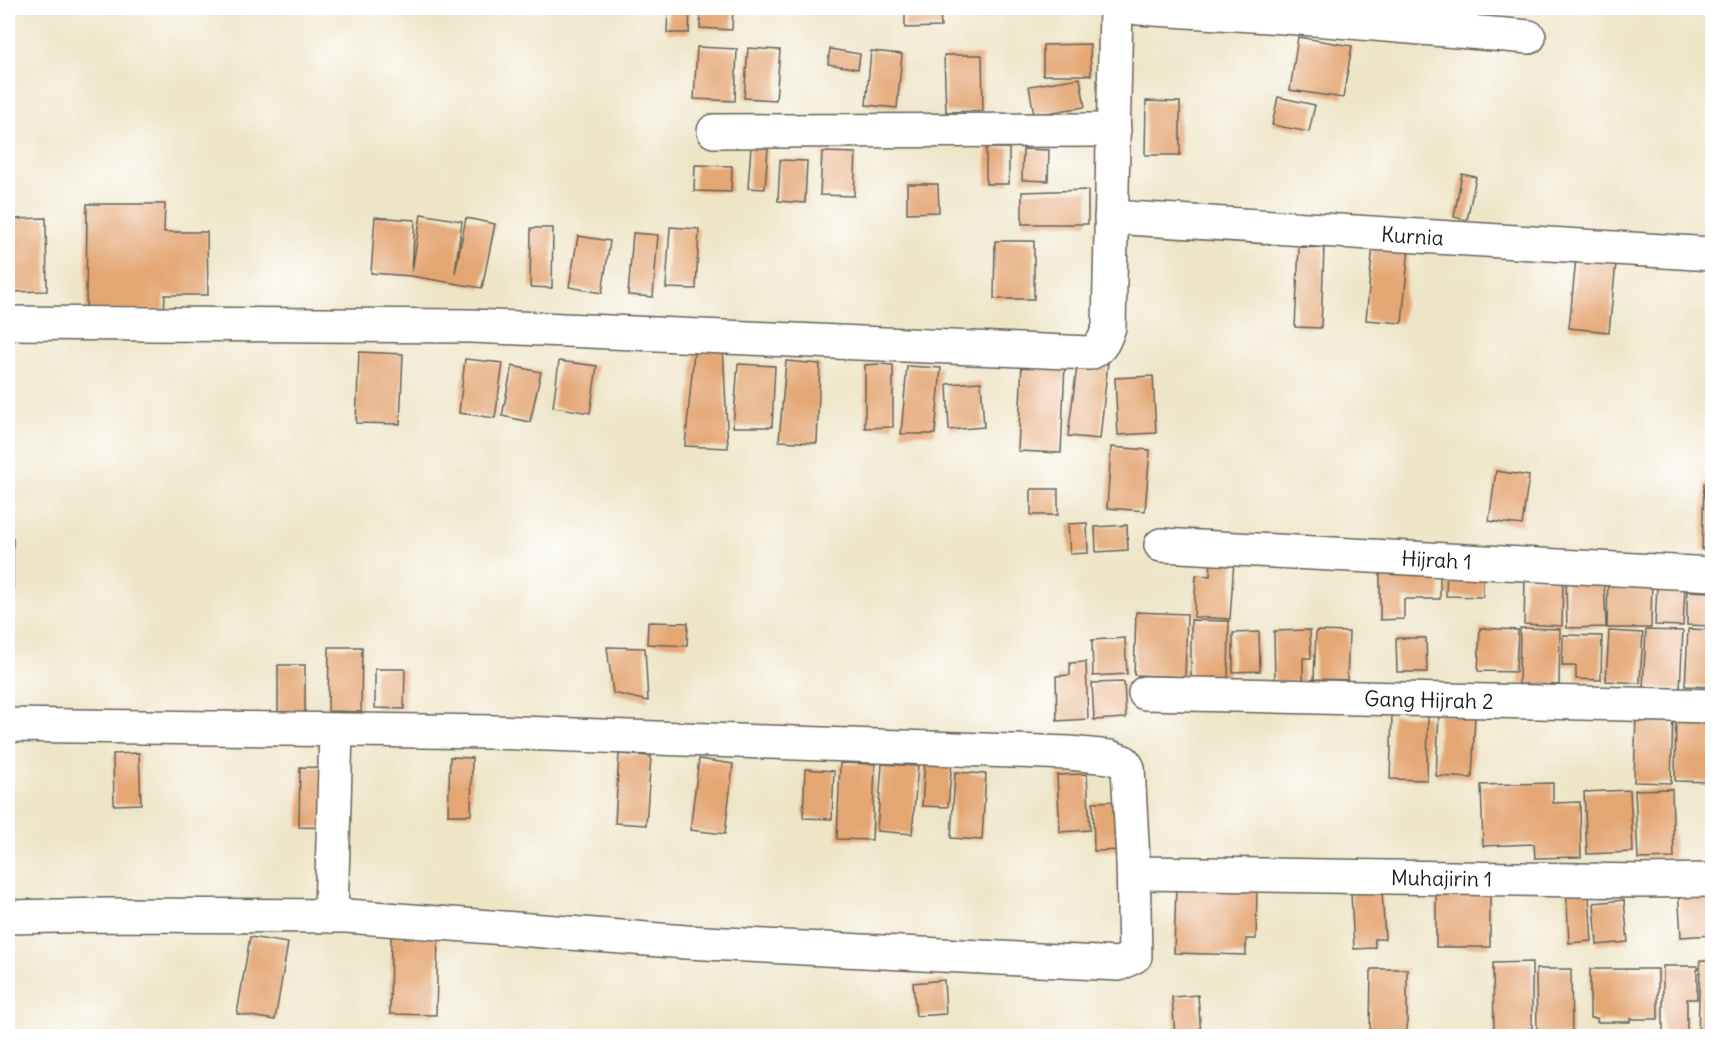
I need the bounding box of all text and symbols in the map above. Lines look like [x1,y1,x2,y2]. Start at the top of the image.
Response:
street label: Kurnia [1380,220,1444,251]
street label: Hijrah 1 [1401,544,1472,575]
street label: Gang Hijrah 2 [1364,685,1494,714]
street label: Muhajirin 1 [1391,863,1493,892]

